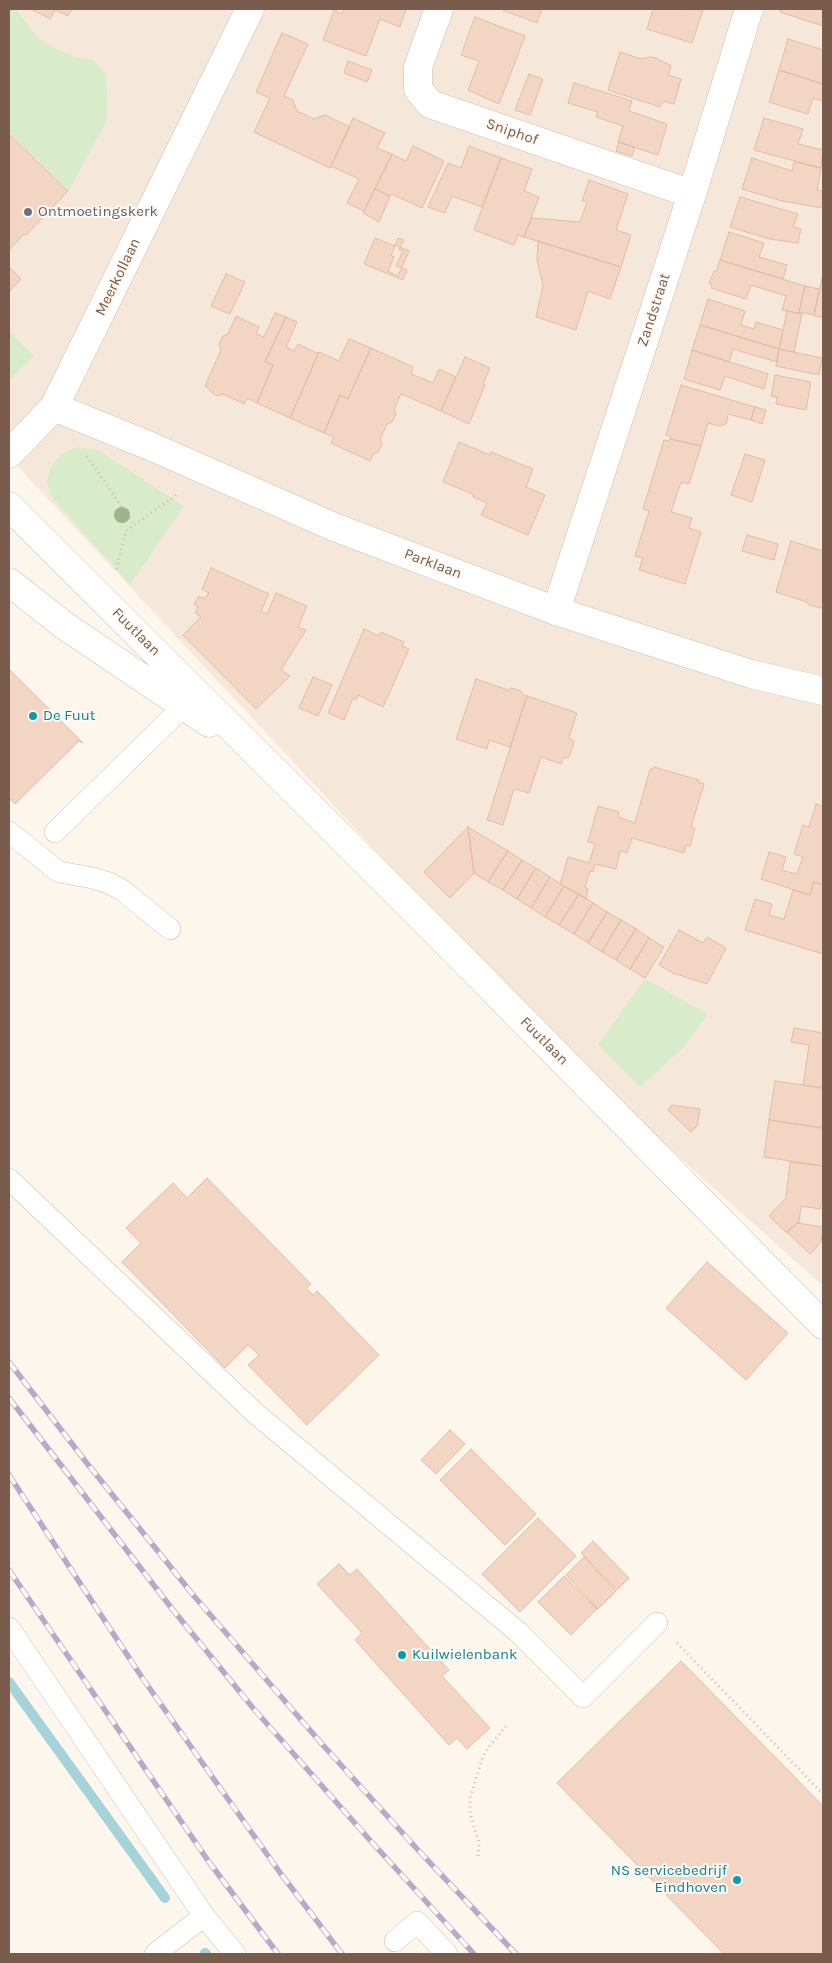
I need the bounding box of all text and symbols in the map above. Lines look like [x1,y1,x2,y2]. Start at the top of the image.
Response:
street label: Sniphof [484,115,540,149]
place label: Ontmoetingskerk [38,203,158,221]
marker: Ontmoetingskerk [22,206,34,218]
street label: Meerkollaan [91,235,145,319]
street label: Zandstraat [634,271,674,349]
street label: Parklaan [402,545,464,583]
street label: Fuutlaan [108,604,164,660]
place label: De Fuut [43,707,95,725]
marker: De Fuut [27,710,39,722]
street label: Fuutlaan [516,1013,572,1069]
place label: Kuilwielenbank [412,1646,518,1664]
marker: Kuilwielenbank [396,1649,408,1661]
place label: NS servicebedrijf Eindhoven [611,1862,727,1897]
marker: NS servicebedrijf Eindhoven [731,1874,743,1886]

